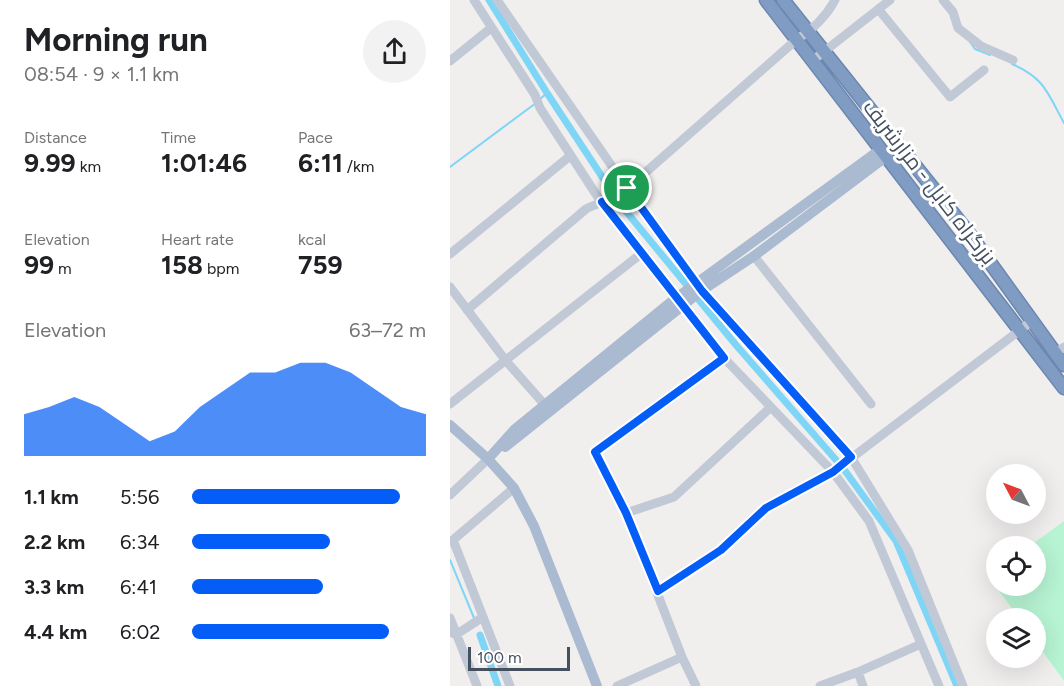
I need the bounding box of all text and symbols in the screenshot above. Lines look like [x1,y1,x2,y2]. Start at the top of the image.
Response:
text: Morning run [24,20,208,59]
button: share [363,20,426,83]
text: 08:54 · 9 × 1.1 km [24,62,179,86]
street label: بزرگراه کابل - مزارشریف [857,95,1002,270]
text: Distance [24,128,87,147]
text: Time [161,128,196,147]
text: Pace [298,128,333,147]
text: 9.99 [24,147,76,179]
text: 1:01:46 [161,147,247,179]
text: 6:11 [298,147,343,179]
text: km [76,157,101,176]
text: /km [343,157,374,176]
pin [601,162,652,213]
icon: arrive [610,171,643,204]
text: Elevation [24,230,90,249]
text: Heart rate [161,230,234,249]
text: kcal [298,230,326,249]
text: 99 [24,249,54,281]
text: 158 [161,249,203,281]
text: 759 [298,249,343,281]
text: m [54,259,72,278]
text: bpm [203,259,239,278]
text: Elevation [24,318,106,342]
text: 63–72 m [349,318,426,342]
north arrow [986,464,1046,524]
map controls [986,464,1046,668]
text: 1.1 km [24,485,79,509]
text: 5:56 [120,485,159,509]
text: 2.2 km [24,530,85,554]
text: 6:34 [120,530,160,554]
button: locate [986,536,1046,596]
text: 3.3 km [24,575,84,599]
text: 6:41 [120,575,157,599]
button: layers [986,608,1046,668]
text: 4.4 km [24,620,87,644]
text: 6:02 [120,620,160,644]
scale bar [468,644,570,672]
text: 100 m [477,648,522,667]

